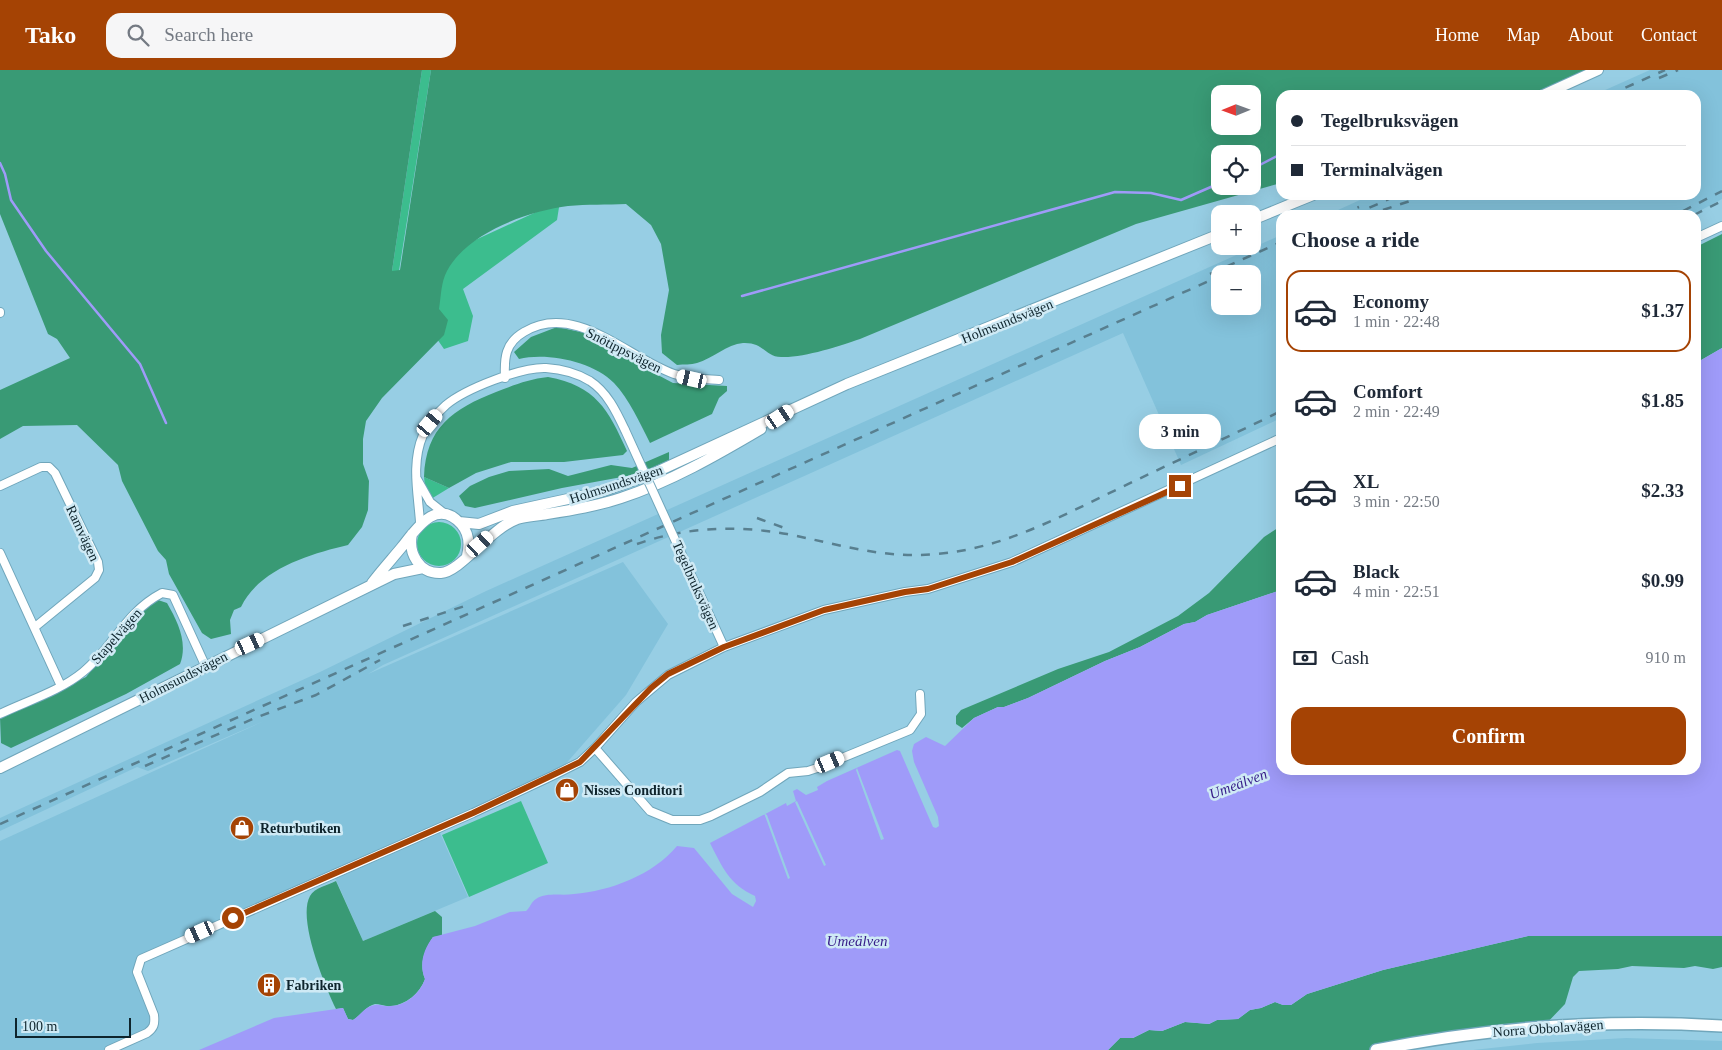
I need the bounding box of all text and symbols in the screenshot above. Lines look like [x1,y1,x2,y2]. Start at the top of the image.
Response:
search box [106,13,456,58]
icon: search [124,21,152,49]
text: Tako [25,22,76,48]
text: Search here [164,24,253,45]
text: Home [1435,25,1479,45]
text: Map [1507,25,1540,45]
text: About [1568,25,1613,45]
text: Contact [1641,25,1697,45]
north arrow [1211,85,1261,135]
map controls [1211,85,1261,315]
text: Tegelbruksvägen [1321,110,1459,131]
button: locate [1211,145,1261,195]
text: Terminalvägen [1321,159,1443,180]
button: + [1211,205,1261,255]
text: Choose a ride [1291,227,1419,252]
button: − [1211,265,1261,315]
icon: car [1293,289,1338,334]
text: Economy [1353,291,1429,312]
street label: Holmsundsvägen [959,296,1055,347]
text: $1.37 [1641,300,1684,321]
text: 1 min · 22:48 [1353,313,1440,330]
street label: Snötippsvägen [584,325,664,376]
car [675,368,708,390]
icon: car [1293,379,1338,424]
text: Comfort [1353,381,1423,402]
text: $1.85 [1641,390,1684,411]
car [763,402,796,432]
text: 2 min · 22:49 [1353,403,1440,420]
car [414,407,445,439]
callout: 3 min [1139,414,1221,448]
text: 3 min [1161,423,1199,440]
street label: Holmsundsvägen [568,462,665,507]
icon: car [1293,469,1338,514]
text: XL [1353,471,1379,492]
route end [1169,475,1191,497]
text: $2.33 [1641,480,1684,501]
text: 3 min · 22:50 [1353,493,1440,510]
street label: Ramvägen [63,503,102,564]
car [463,528,496,560]
street label: Tegelbruksvägen [669,539,722,632]
icon: car [1293,559,1338,604]
text: Black [1353,561,1399,582]
text: $0.99 [1641,570,1684,591]
text: 4 min · 22:51 [1353,583,1440,600]
street label: Stapelvägen [88,606,144,667]
car [233,631,266,657]
icon: cash [1291,644,1319,672]
text: Cash [1331,647,1369,668]
street label: Holmsundsvägen [137,649,230,706]
text: 910 m [1646,649,1686,666]
button: Confirm [1291,707,1686,765]
car [813,749,846,775]
water label: Umeälven [1207,766,1269,802]
shop icon: Nisses Conditori [554,777,580,803]
place label: Nisses Conditori [584,783,683,798]
shop icon: Returbutiken [229,815,255,841]
place label: Returbutiken [260,821,341,836]
route start [222,907,244,929]
car [183,919,216,945]
water label: Umeälven [827,933,887,949]
building icon: Fabriken [256,972,282,998]
place label: Fabriken [286,978,341,993]
scale bar [15,1015,131,1038]
street label: Norra Obbolavägen [1492,1017,1604,1040]
text: 100 m [22,1019,57,1034]

